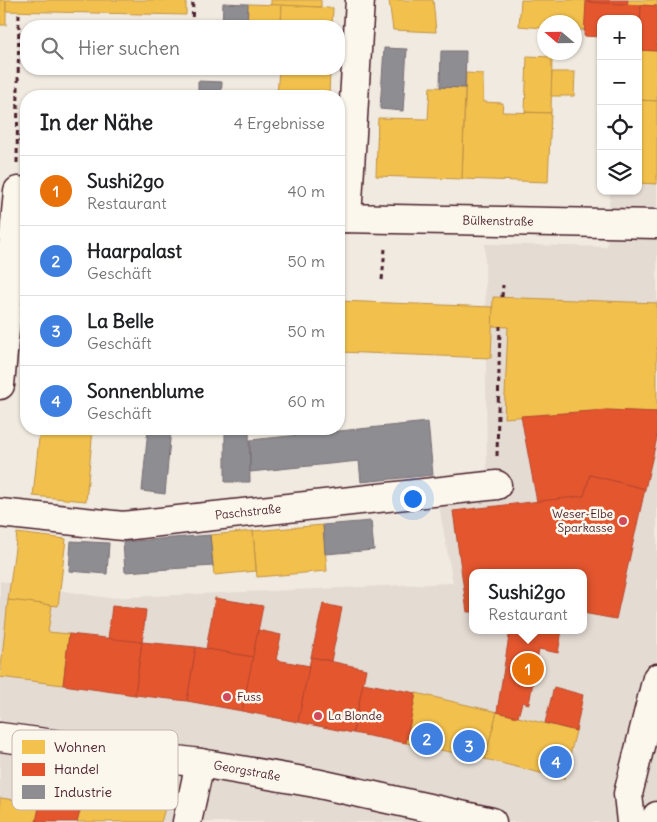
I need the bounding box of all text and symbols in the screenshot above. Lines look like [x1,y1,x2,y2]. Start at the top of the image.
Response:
north arrow [537,15,582,60]
map controls [597,15,642,195]
button: + [597,15,642,60]
search box [20,20,345,75]
icon: search [38,34,66,62]
text: Hier suchen [78,36,180,60]
button: − [597,60,642,105]
button: locate [597,105,642,150]
text: In der Nähe [40,109,153,136]
text: 4 Ergebnisse [234,113,325,133]
button: layers [597,150,642,195]
text: Sushi2go [87,169,164,193]
text: 1 [53,181,59,201]
text: 40 m [287,181,325,201]
text: Restaurant [87,193,167,213]
street label: Bülkenstraße [462,212,534,229]
text: Haarpalast [87,239,182,263]
text: 2 [52,251,60,271]
text: 50 m [287,251,325,271]
text: Geschäft [87,263,152,283]
text: La Belle [87,309,154,333]
text: 3 [51,321,61,341]
text: 50 m [287,321,325,341]
text: Geschäft [87,333,152,353]
text: Sonnenblume [87,379,204,403]
text: 4 [51,391,61,411]
text: 60 m [287,391,325,411]
text: Geschäft [87,403,152,423]
your location [400,486,426,512]
street label: Paschstraße [214,501,282,522]
place label: Weser-Elbe Sparkasse [552,506,613,535]
marker: Weser-Elbe Sparkasse [617,515,629,527]
popup [469,569,587,634]
text: Sushi2go [488,580,565,604]
text: Restaurant [488,604,568,624]
pin: 1 [512,650,544,688]
place label: Fuss [237,689,261,704]
marker: Fuss [221,691,233,703]
place label: La Blonde [328,708,382,723]
marker: La Blonde [312,710,324,722]
pin: 2 [411,720,443,758]
pin: 3 [453,727,485,765]
legend [12,730,178,810]
text: Wohnen [54,738,106,756]
pin: 4 [540,743,572,781]
street label: Georgstraße [213,757,282,784]
text: Handel [54,760,99,778]
text: Industrie [54,783,112,801]

